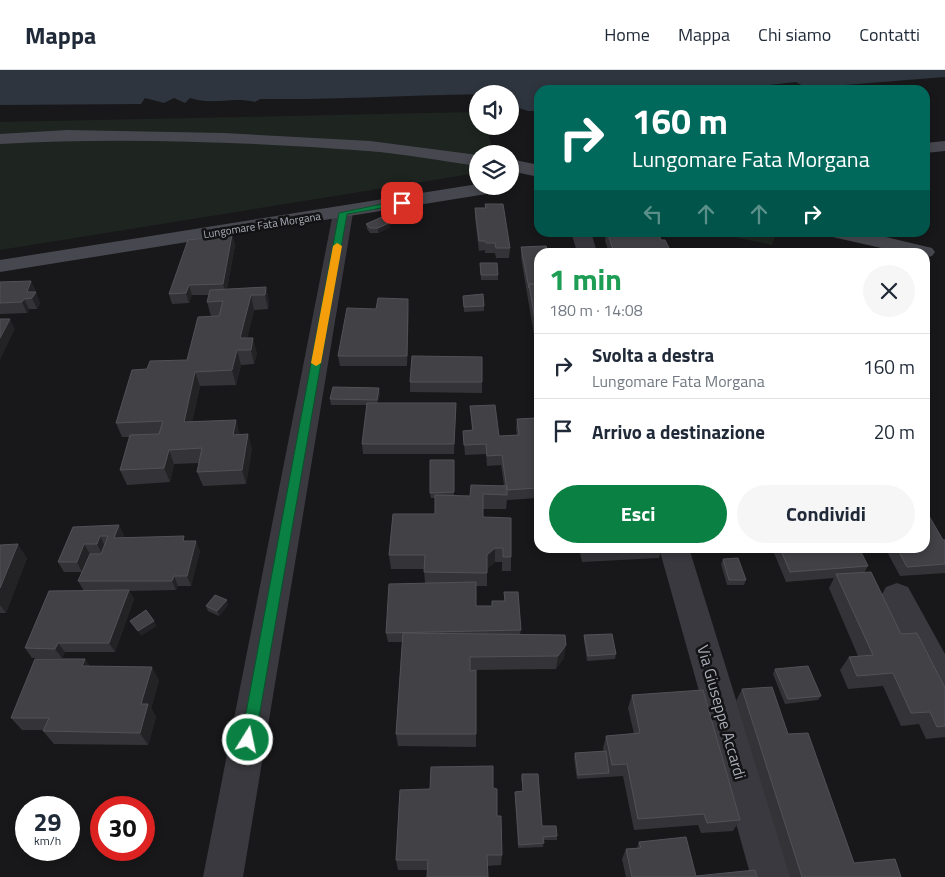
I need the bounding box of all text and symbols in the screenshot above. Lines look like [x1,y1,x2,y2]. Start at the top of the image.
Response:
text: Mappa [25,17,96,53]
text: Home [604,21,650,48]
text: Mappa [678,21,730,48]
text: Chi siamo [758,21,831,48]
text: Contatti [859,21,920,48]
map controls [469,85,519,195]
button: sound [469,85,519,135]
text: 160 m [632,94,728,148]
icon: right [549,105,614,170]
text: Lungomare Fata Morgana [632,142,870,176]
button: layers [469,145,519,195]
pin [381,182,423,224]
icon: arrive [388,189,416,217]
icon: left [639,200,667,228]
icon: ahead [692,200,720,228]
icon: ahead [745,200,773,228]
icon: right [798,200,826,228]
street label: Lungomare Fata Morgana [202,208,322,242]
text: 1 min [549,256,622,302]
button: close [863,265,915,317]
text: 180 m · 14:08 [549,298,643,322]
text: Svolta a destra [592,340,714,369]
icon: right [549,352,577,380]
text: 160 m [863,352,915,381]
text: Lungomare Fata Morgana [592,369,765,393]
icon: arrive [549,417,577,445]
text: Arrivo a destinazione [592,417,765,446]
text: 20 m [874,417,915,446]
button: Esci [549,485,727,543]
button: Condividi [737,485,915,543]
street label: Via Giuseppe Accardi [691,642,753,782]
position arrow [221,713,273,765]
speed limit sign: 30 [90,796,155,861]
text: 29 [33,803,62,841]
text: km/h [34,831,61,850]

